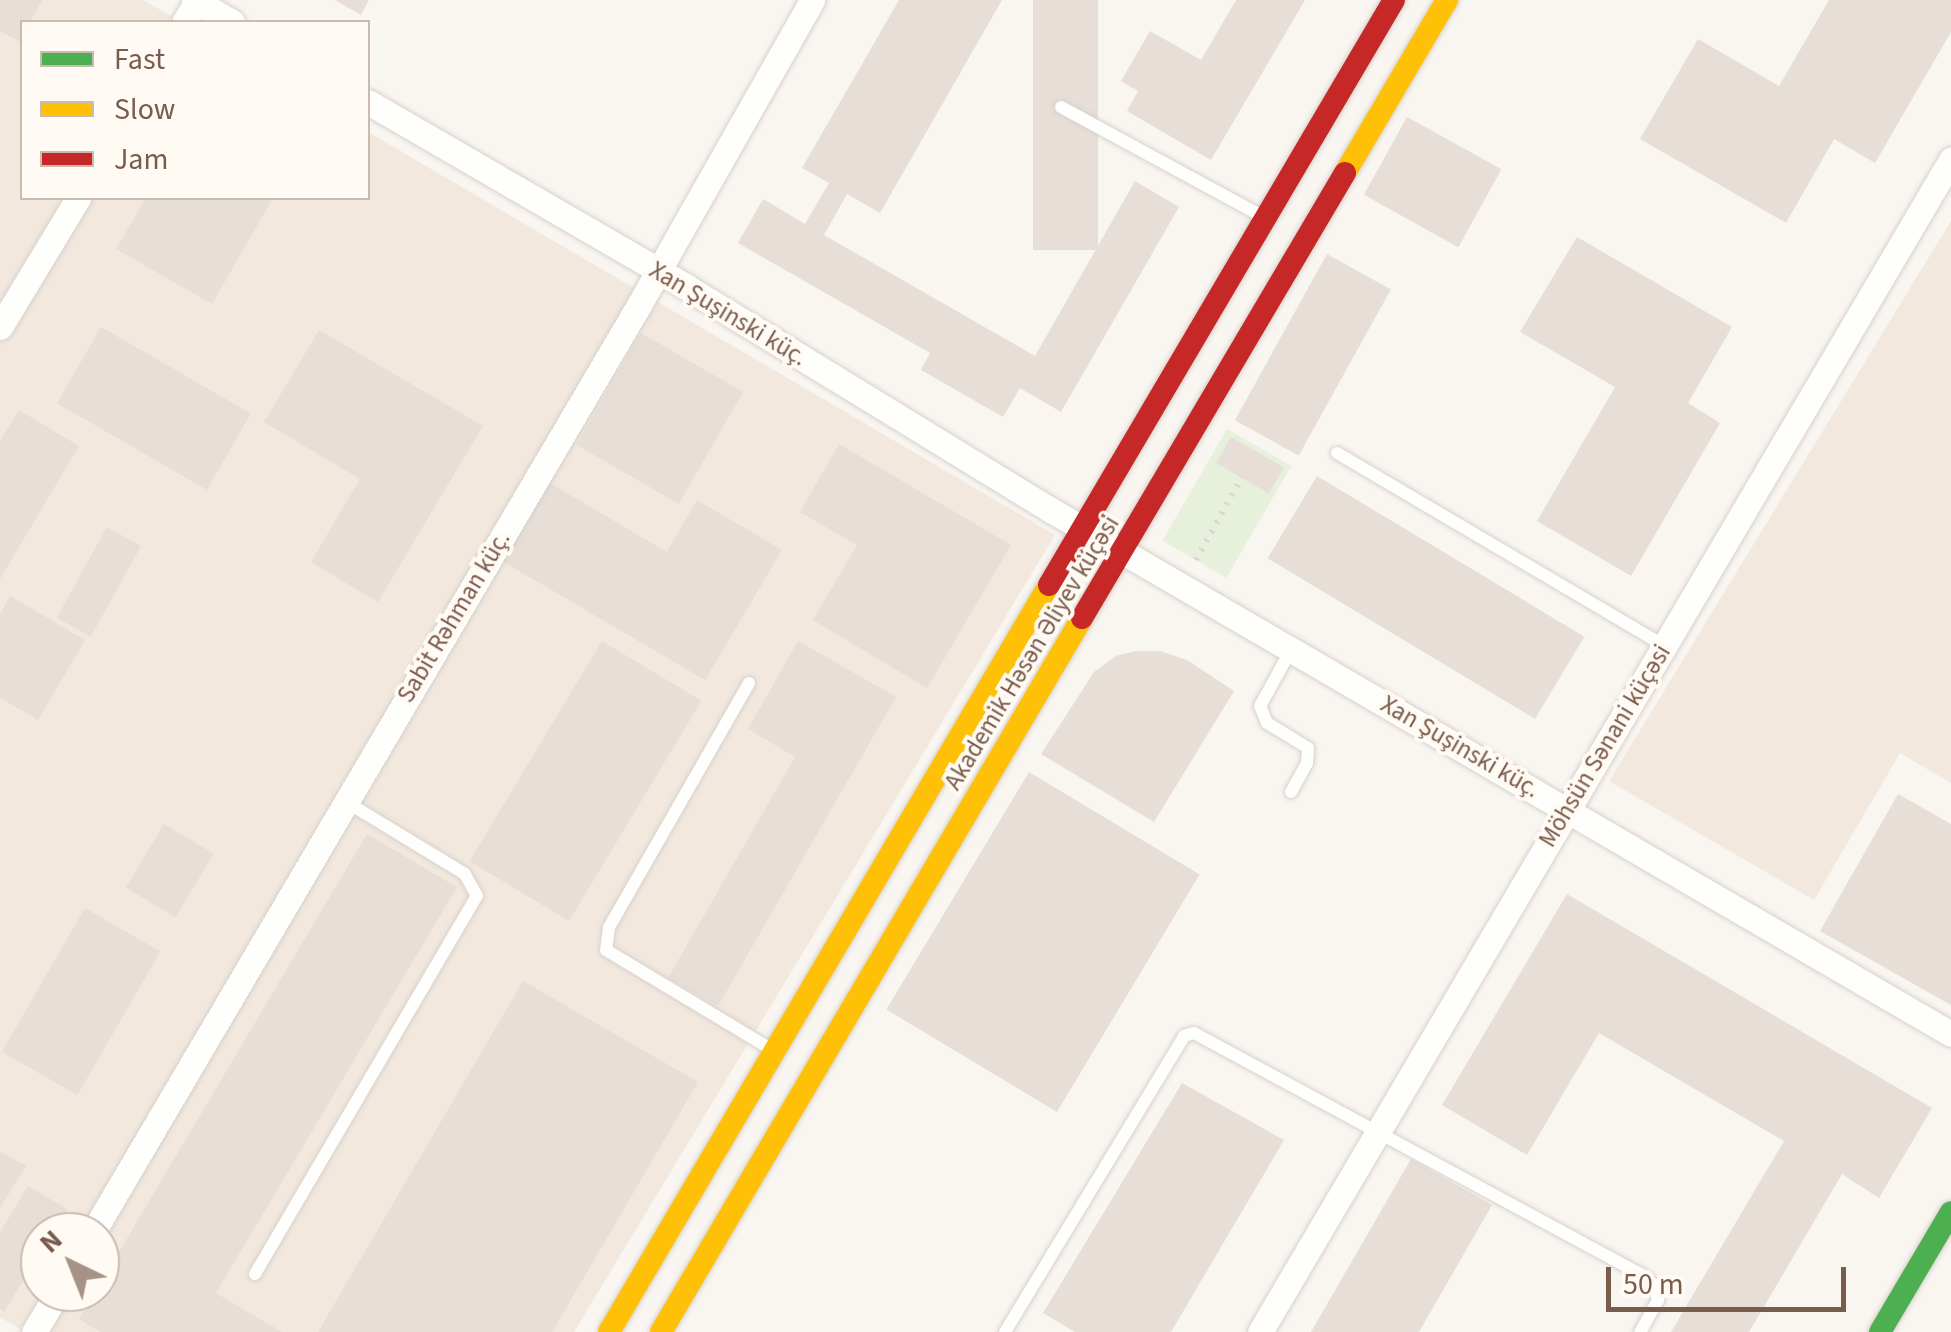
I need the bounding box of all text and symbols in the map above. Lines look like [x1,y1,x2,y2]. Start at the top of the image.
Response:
legend [20,20,370,200]
text: Fast [114,38,165,81]
text: Slow [114,88,175,131]
text: Jam [114,138,168,181]
street label: Xan Şuşinski küç. [644,255,812,373]
street label: Akademik Həsən Əliyev küçəsi [938,510,1126,796]
street label: Sabit Rəhman küç. [391,526,517,708]
street label: Möhsün Sənani küçəsi [1533,639,1677,853]
street label: Xan Şuşinski küç. [1375,689,1545,805]
north arrow [20,1212,120,1312]
text: N [30,1221,71,1263]
scale bar [1611,1247,1851,1309]
text: 50 m [1623,1263,1684,1306]

